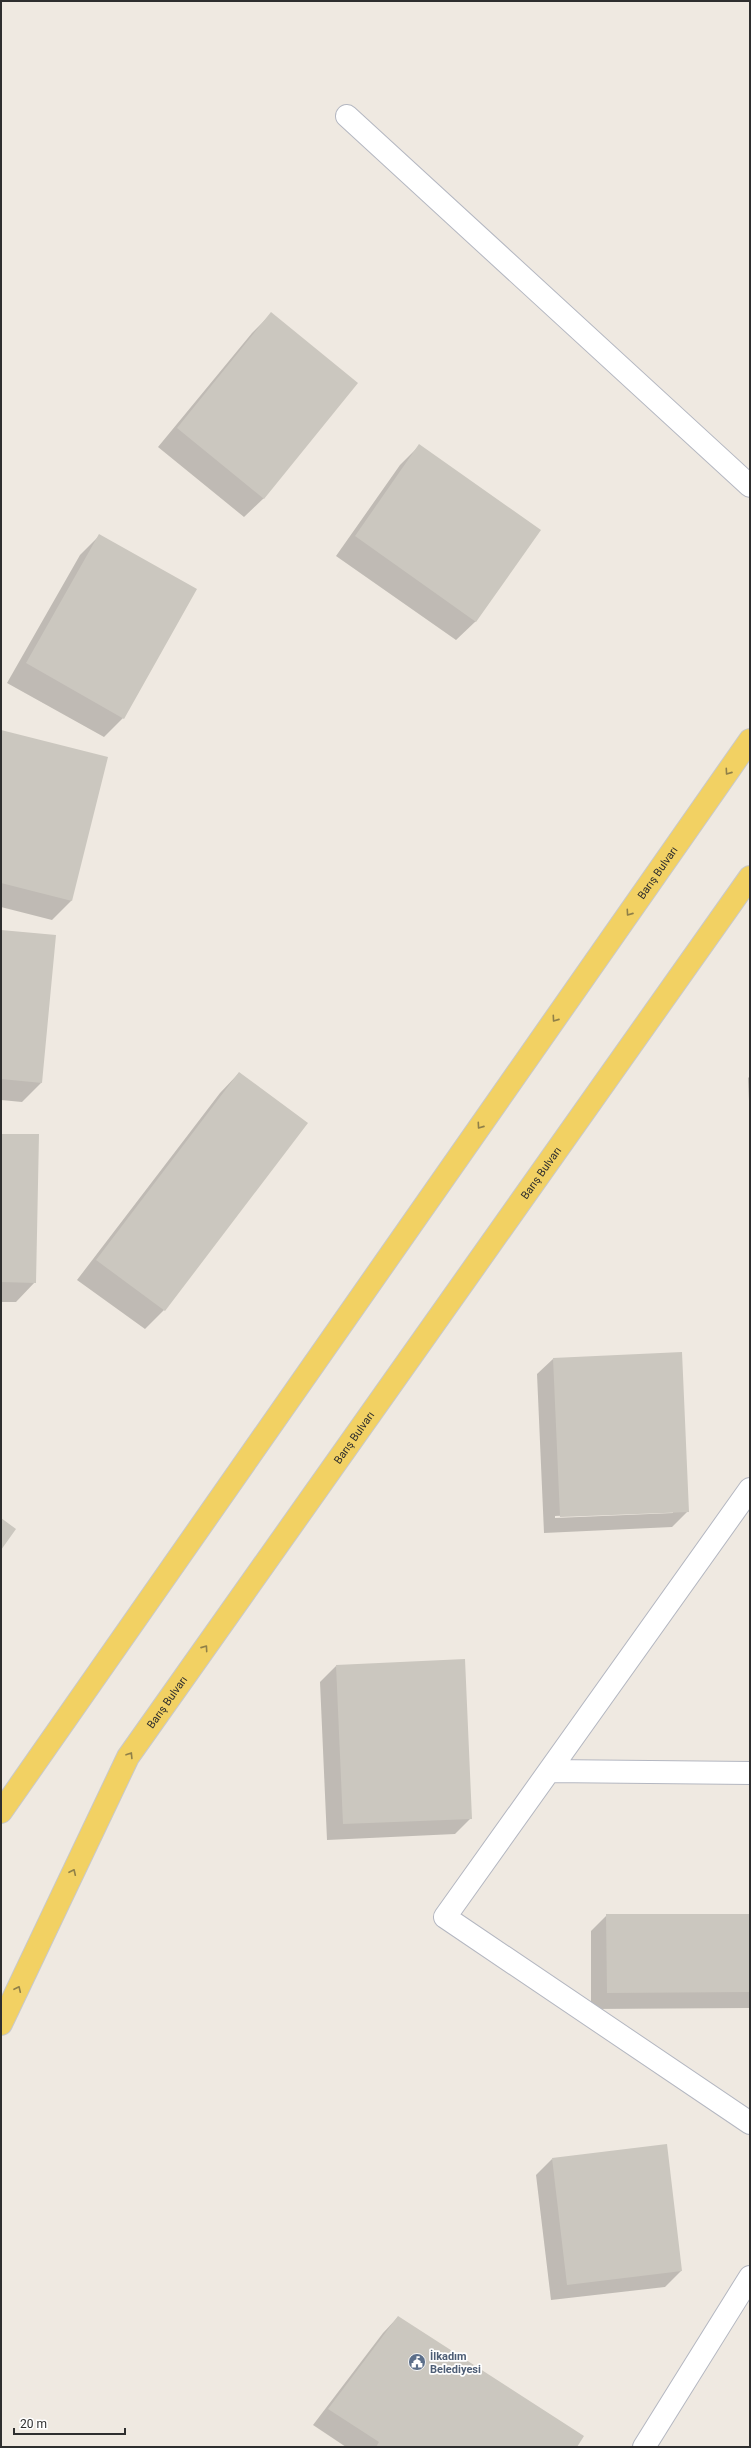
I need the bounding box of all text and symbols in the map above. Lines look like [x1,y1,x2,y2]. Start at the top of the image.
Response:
one-way arrow [725,768,733,775]
street label: Barış Bulvarı [635,844,681,902]
one-way arrow [626,909,634,916]
one-way arrow [553,1015,560,1022]
one-way arrow [477,1122,485,1129]
street label: Barış Bulvarı [518,1144,564,1202]
street label: Barış Bulvarı [331,1409,377,1466]
one-way arrow [200,1646,207,1653]
street label: Barış Bulvarı [144,1674,190,1731]
one-way arrow [125,1752,133,1759]
one-way arrow [68,1868,76,1876]
one-way arrow [13,1986,21,1994]
place label: İlkadım Belediyesi [430,2349,481,2376]
public building icon: İlkadım Belediyesi [407,2352,427,2372]
scale bar [14,2410,125,2436]
text: 20 m [20,2417,47,2431]

